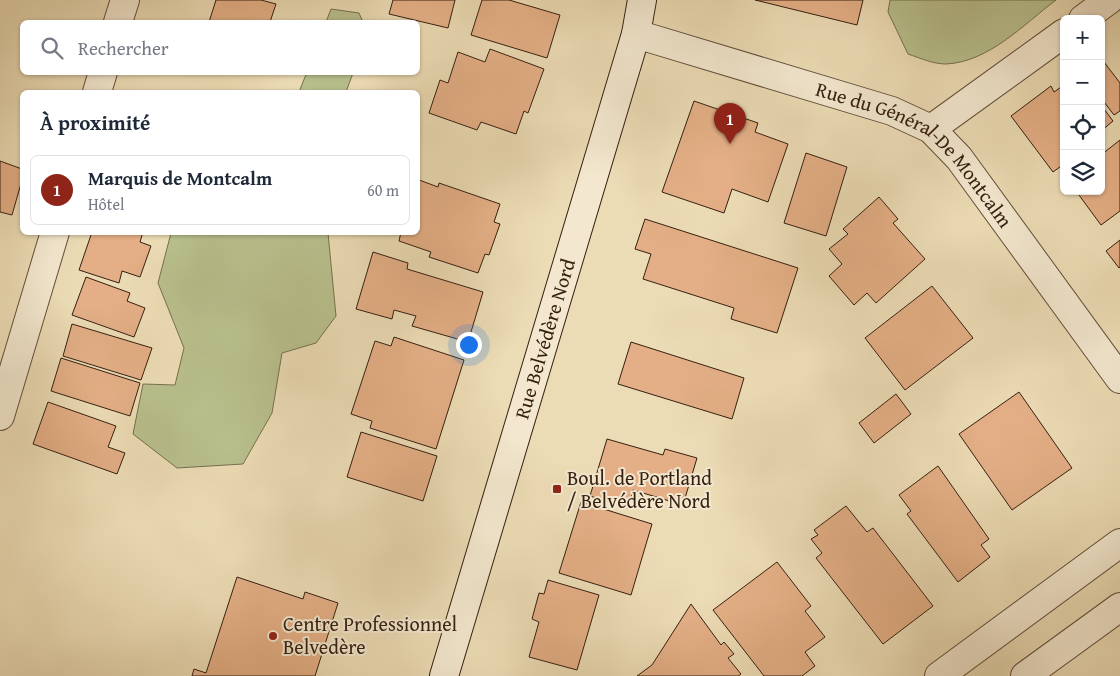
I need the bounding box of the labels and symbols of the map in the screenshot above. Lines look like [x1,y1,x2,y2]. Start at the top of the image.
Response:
street label: Rue du Général-De Montcalm [812,74,1020,234]
pin: 1 [714,103,746,144]
street label: Rue Belvédère Nord [507,255,582,422]
your location [456,332,482,358]
place label: Boul. de Portland / Belvédère Nord [567,463,712,515]
marker: Boul. de Portland / Belvédère Nord [551,483,563,495]
place label: Centre Professionnel Belvedère [283,609,458,661]
marker: Centre Professionnel Belvedère [267,630,279,642]

